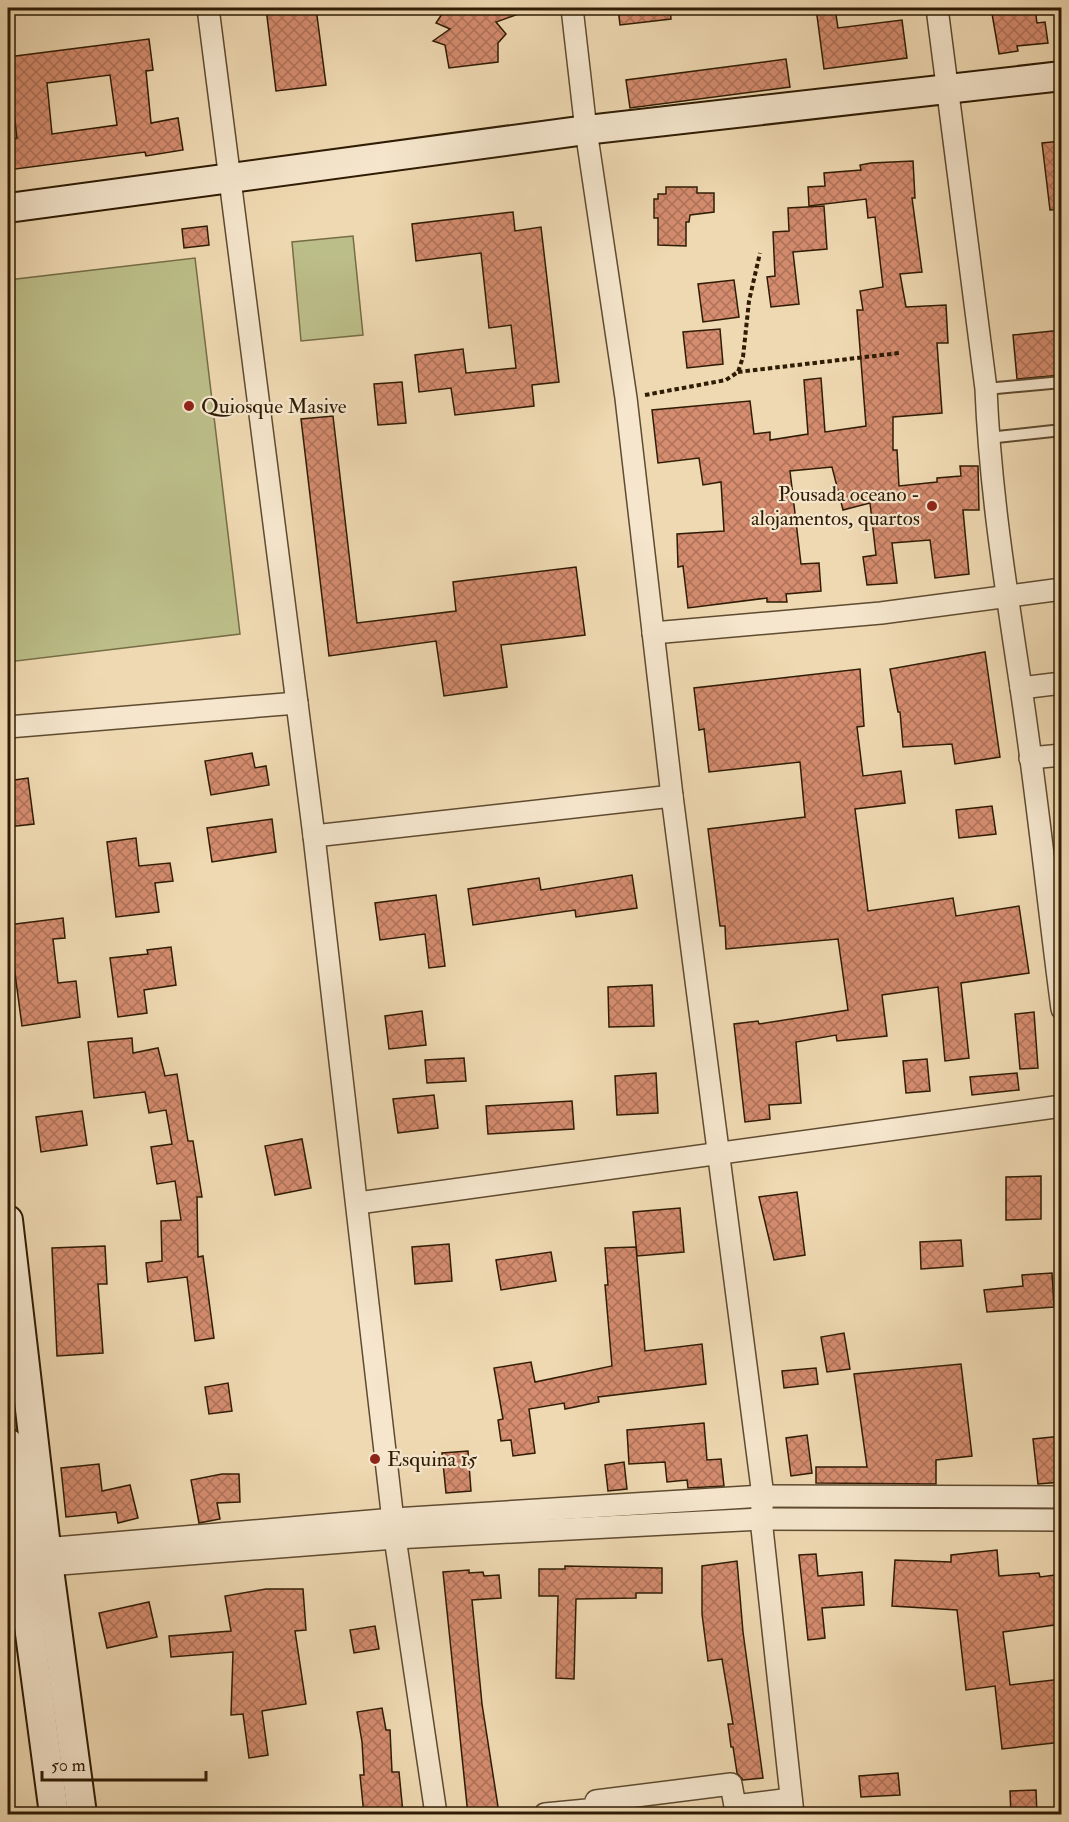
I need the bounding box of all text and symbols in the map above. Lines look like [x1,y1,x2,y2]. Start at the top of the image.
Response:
place label: Quiosque Masive [201,393,347,420]
marker: Quiosque Masive [182,399,196,413]
place label: Pousada oceano - alojamentos, quartos [751,481,920,532]
marker: Pousada oceano - alojamentos, quartos [925,499,939,513]
place label: Esquina 15 [387,1446,478,1473]
marker: Esquina 15 [368,1452,382,1466]
scale bar [42,1744,206,1782]
text: 50 m [51,1754,86,1777]

